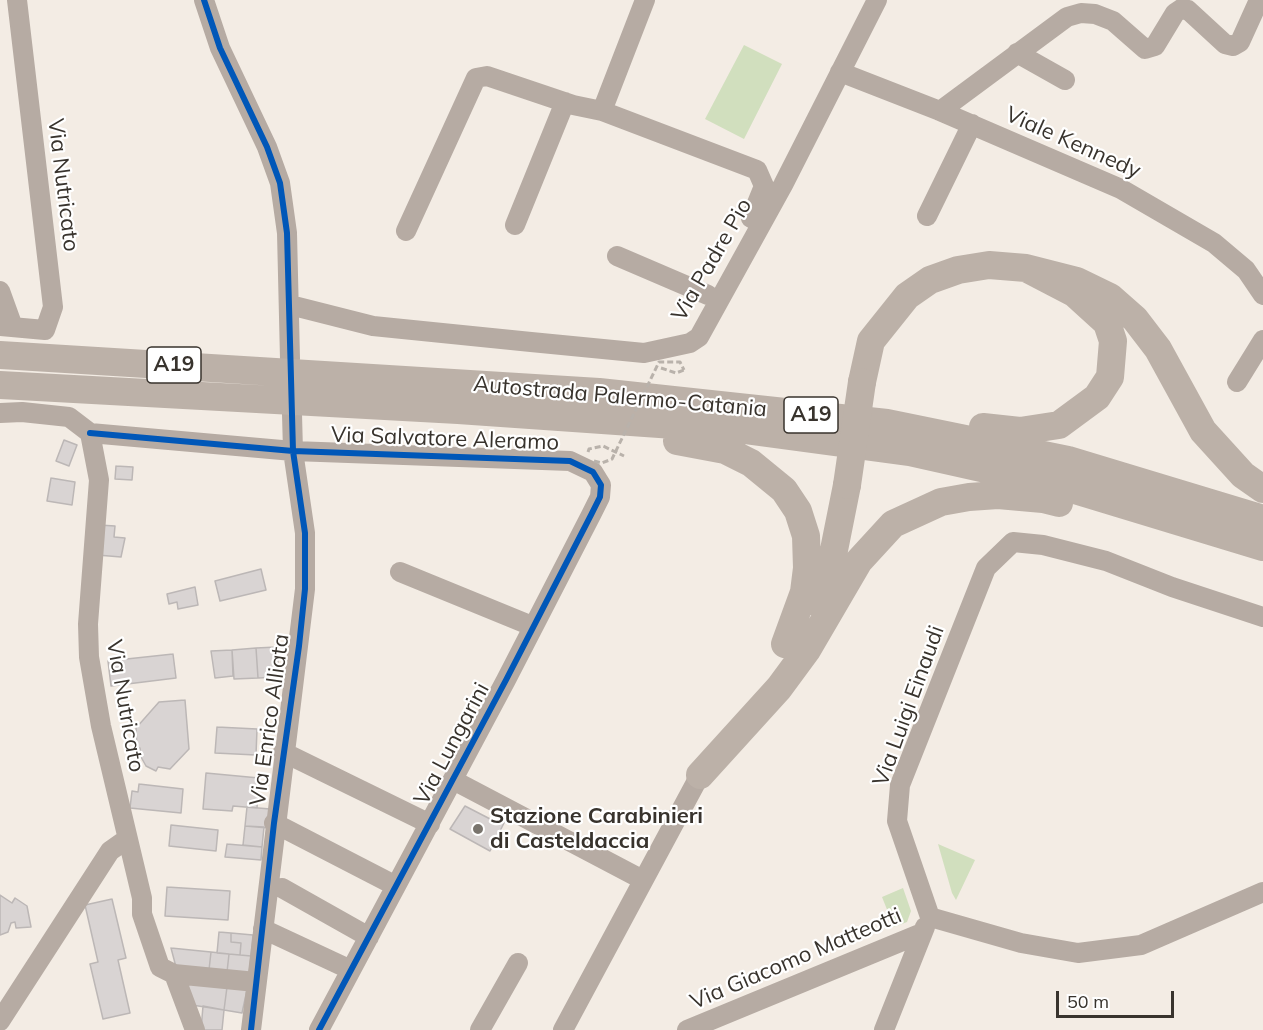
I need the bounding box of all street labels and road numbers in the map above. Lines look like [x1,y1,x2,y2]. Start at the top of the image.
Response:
street label: Viale Kennedy [1001,101,1145,185]
street label: Via Nutricato [42,117,84,253]
street label: Via Padre Pio [666,194,758,326]
road number: A19 [147,347,201,383]
street label: Autostrada Palermo-Catania [472,371,768,423]
road number: A19 [784,397,838,433]
street label: Via Salvatore Aleramo [330,422,560,456]
street label: Via Luigi Einaudi [868,622,950,790]
street label: Via Enrico Alliata [245,632,295,808]
street label: Via Nutricato [100,638,150,774]
street label: Via Lungarini [409,678,495,810]
street label: Via Giacomo Matteotti [686,903,906,1015]

